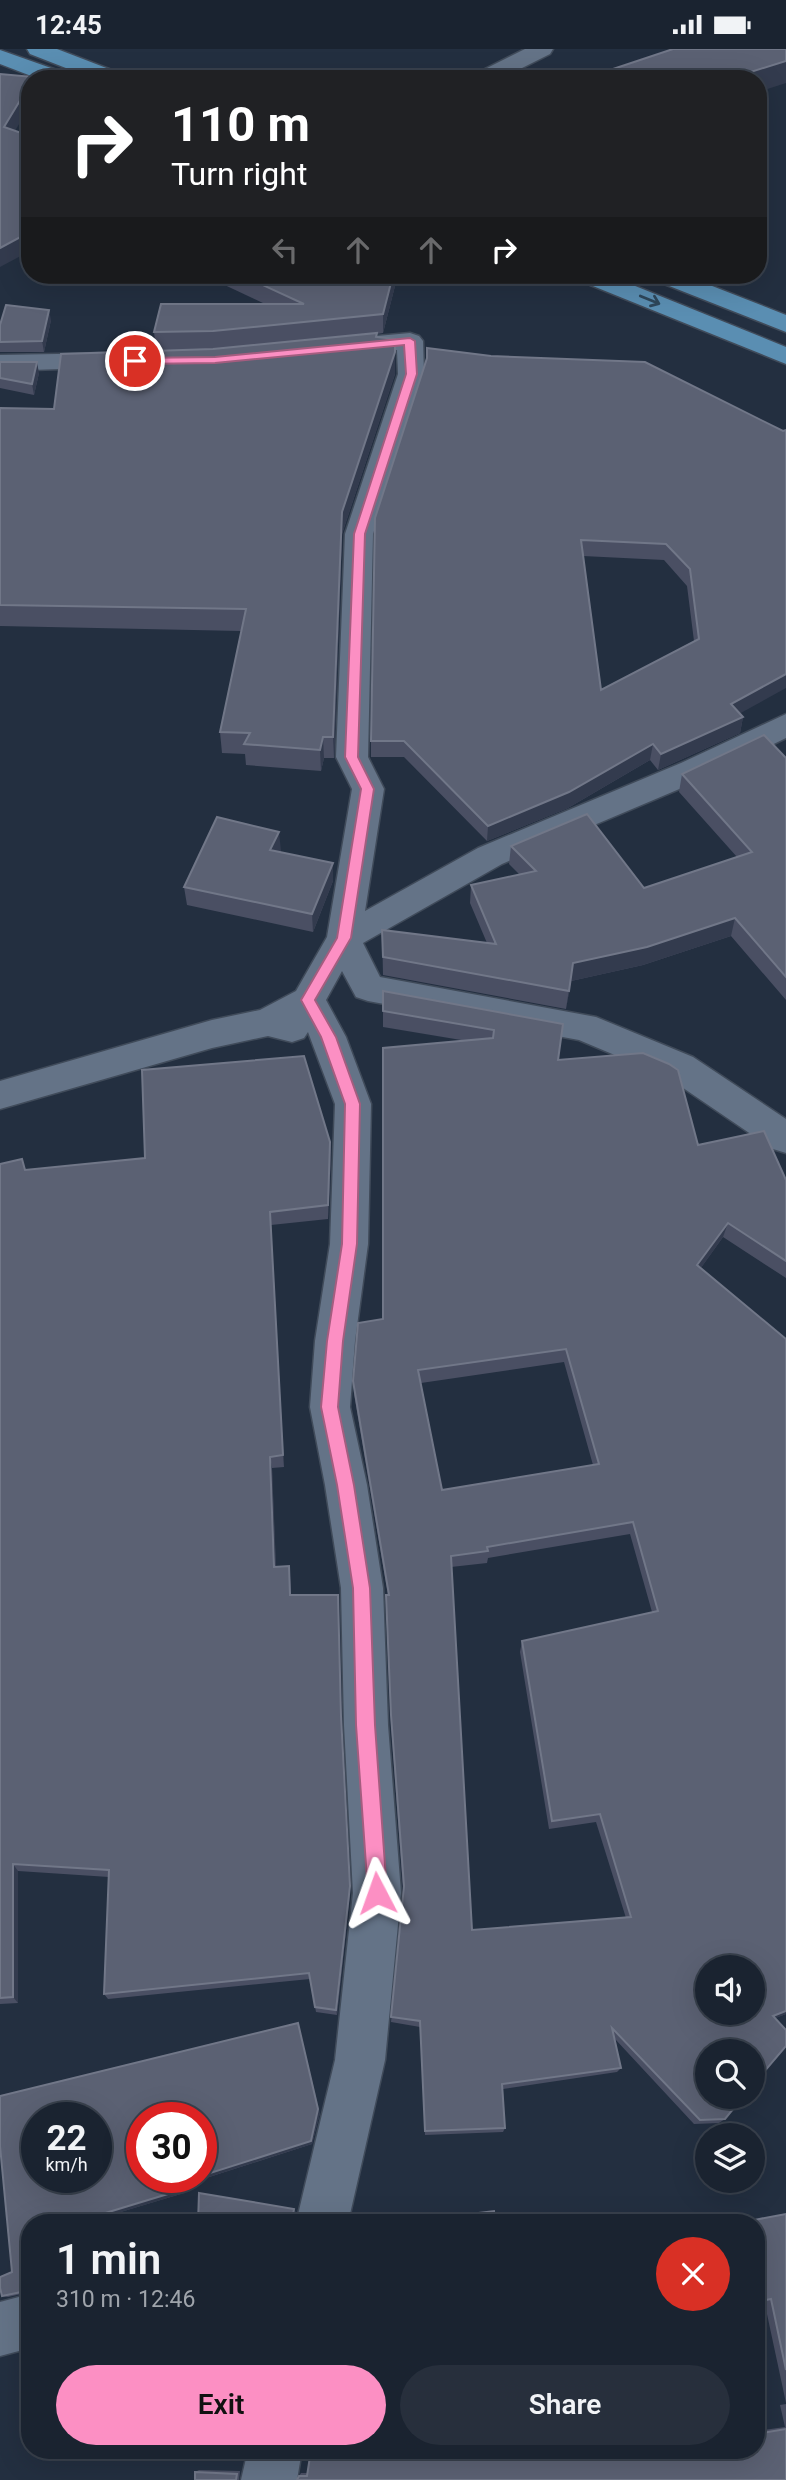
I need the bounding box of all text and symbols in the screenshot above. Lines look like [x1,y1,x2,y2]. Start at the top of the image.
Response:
text: 12:45 [35,10,102,40]
text: 110 m [171,96,310,153]
icon: right [56,98,147,189]
text: Turn right [171,155,307,193]
icon: left [266,231,304,269]
icon: ahead [339,231,377,269]
icon: ahead [412,231,450,269]
icon: right [485,231,523,269]
one-way arrow [639,295,661,308]
pin [105,331,165,391]
icon: arrive [116,342,154,380]
position arrow [340,1856,414,1930]
map controls [695,1955,765,2193]
button: sound [695,1955,765,2025]
button: search [695,2039,765,2109]
speed limit sign: 30 [126,2102,217,2193]
text: 22 [46,2118,87,2159]
button: layers [695,2123,765,2193]
text: km/h [45,2154,88,2175]
text: 1 min [56,2235,161,2284]
button: close [656,2237,730,2311]
text: 310 m · 12:46 [56,2286,195,2313]
button: Exit [56,2365,386,2445]
button: Share [400,2365,730,2445]

